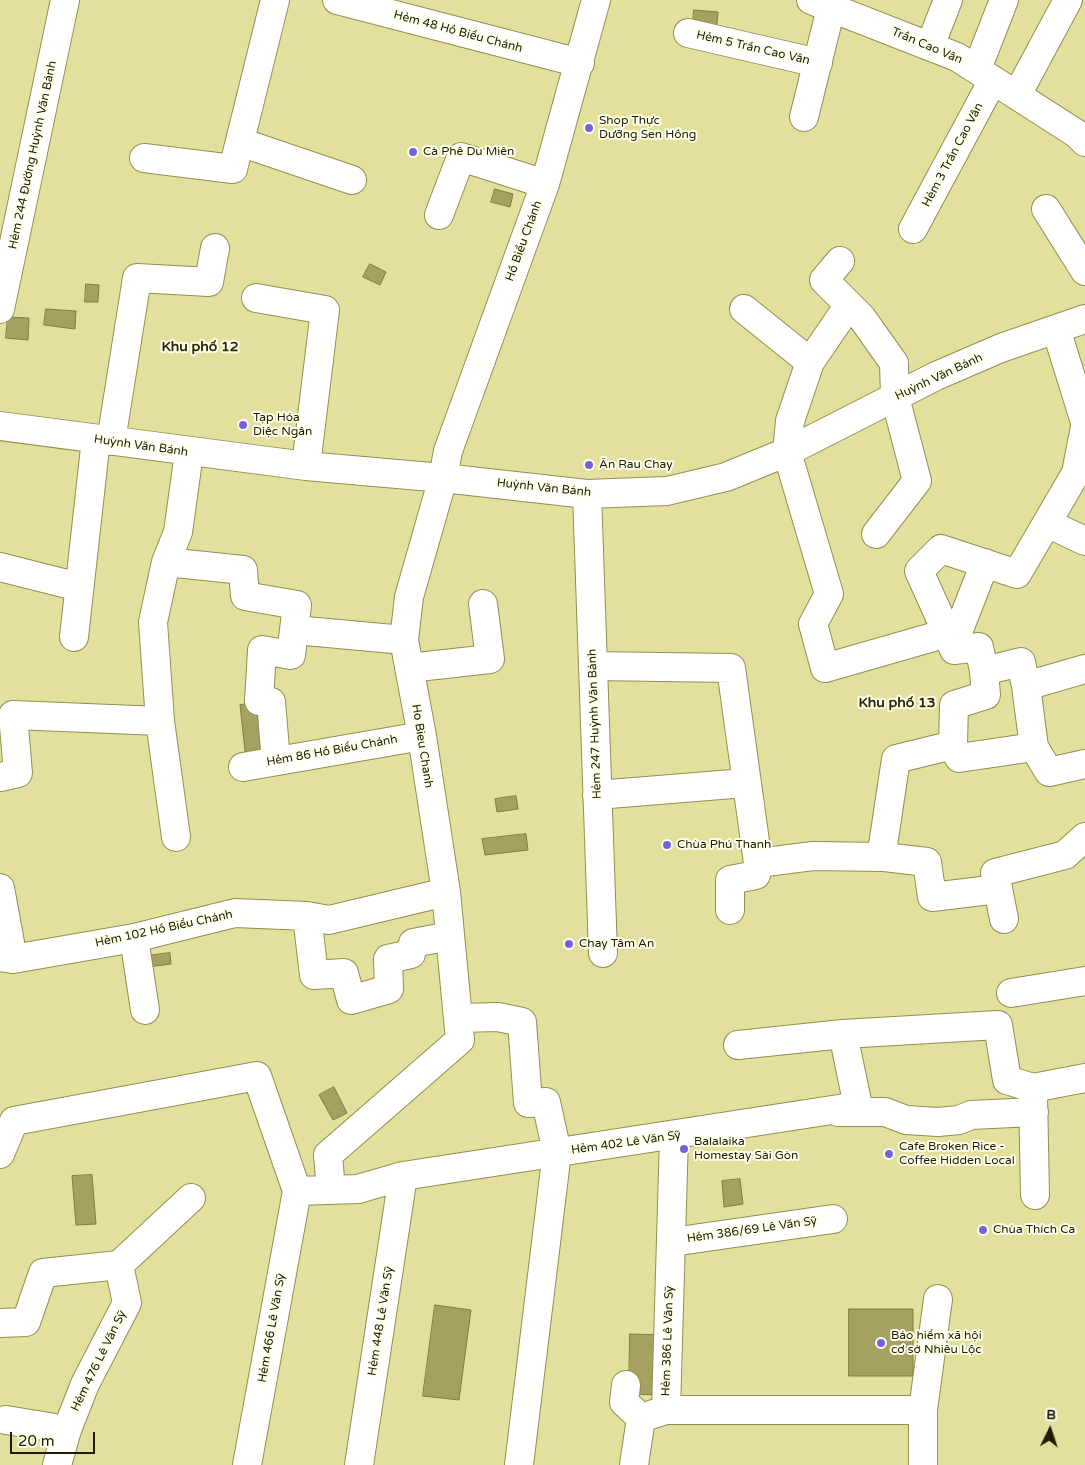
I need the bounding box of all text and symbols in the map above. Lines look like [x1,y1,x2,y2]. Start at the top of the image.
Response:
street label: Hẻm 48 Hồ Biểu Chánh [392,8,524,56]
street label: Trần Cao Vân [889,25,965,67]
street label: Hẻm 5 Trần Cao Vân [695,28,811,68]
street label: Hẻm 244 Đường Huỳnh Văn Bánh [6,60,60,250]
street label: Hẻm 3 Trần Cao Vân [919,100,987,210]
place label: Shop Thực Dưỡng Sen Hồng [599,114,696,142]
marker: Shop Thực Dưỡng Sen Hồng [583,122,595,134]
place label: Cà Phê Du Miên [423,145,514,159]
marker: Cà Phê Du Miên [407,146,419,158]
street label: Hồ Biểu Chánh [503,199,545,283]
district label: Khu phố 12 [161,339,239,355]
street label: Huỳnh Văn Bánh [893,350,985,404]
place label: Tạp Hóa Diệc Ngân [253,411,312,439]
marker: Tạp Hóa Diệc Ngân [237,419,249,431]
street label: Huỳnh Văn Bánh [93,432,189,460]
place label: Ăn Rau Chay [599,458,673,472]
marker: Ăn Rau Chay [583,459,595,471]
street label: Huỳnh Văn Bánh [496,476,592,500]
street label: Hẻm 247 Huỳnh Văn Bánh [585,649,605,799]
district label: Khu phố 13 [858,695,936,711]
street label: Ho Bieu Chanh [408,703,436,789]
street label: Hẻm 86 Hồ Biểu Chánh [265,732,399,770]
place label: Chùa Phú Thanh [677,838,771,852]
marker: Chùa Phú Thanh [661,839,673,851]
street label: Hẻm 102 Hồ Biểu Chánh [94,907,234,951]
place label: Chay Tâm An [579,937,654,951]
marker: Chay Tâm An [563,938,575,950]
street label: Hẻm 402 Lê Văn Sỹ [570,1128,682,1158]
place label: Balalaika Homestay Sài Gòn [694,1135,798,1163]
place label: Cafe Broken Rice - Coffee Hidden Local [899,1140,1015,1168]
marker: Balalaika Homestay Sài Gòn [678,1143,690,1155]
marker: Cafe Broken Rice - Coffee Hidden Local [883,1148,895,1160]
street label: Hẻm 386/69 Lê Văn Sỹ [686,1214,818,1246]
place label: Chùa Thích Ca [993,1223,1075,1237]
marker: Chùa Thích Ca [977,1224,989,1236]
street label: Hẻm 448 Lê Văn Sỹ [365,1265,397,1377]
street label: Hẻm 466 Lê Văn Sỹ [255,1272,289,1384]
street label: Hẻm 386 Lê Văn Sỹ [659,1285,677,1397]
street label: Hẻm 476 Lê Văn Sỹ [68,1308,130,1414]
place label: Bảo hiểm xã hội cơ sở Nhiêu Lộc [891,1329,982,1357]
marker: Bảo hiểm xã hội cơ sở Nhiêu Lộc [875,1337,887,1349]
north arrow [1025,1405,1075,1455]
text: B [1046,1406,1057,1423]
scale bar [12,1422,98,1454]
text: 20 m [18,1432,55,1450]

